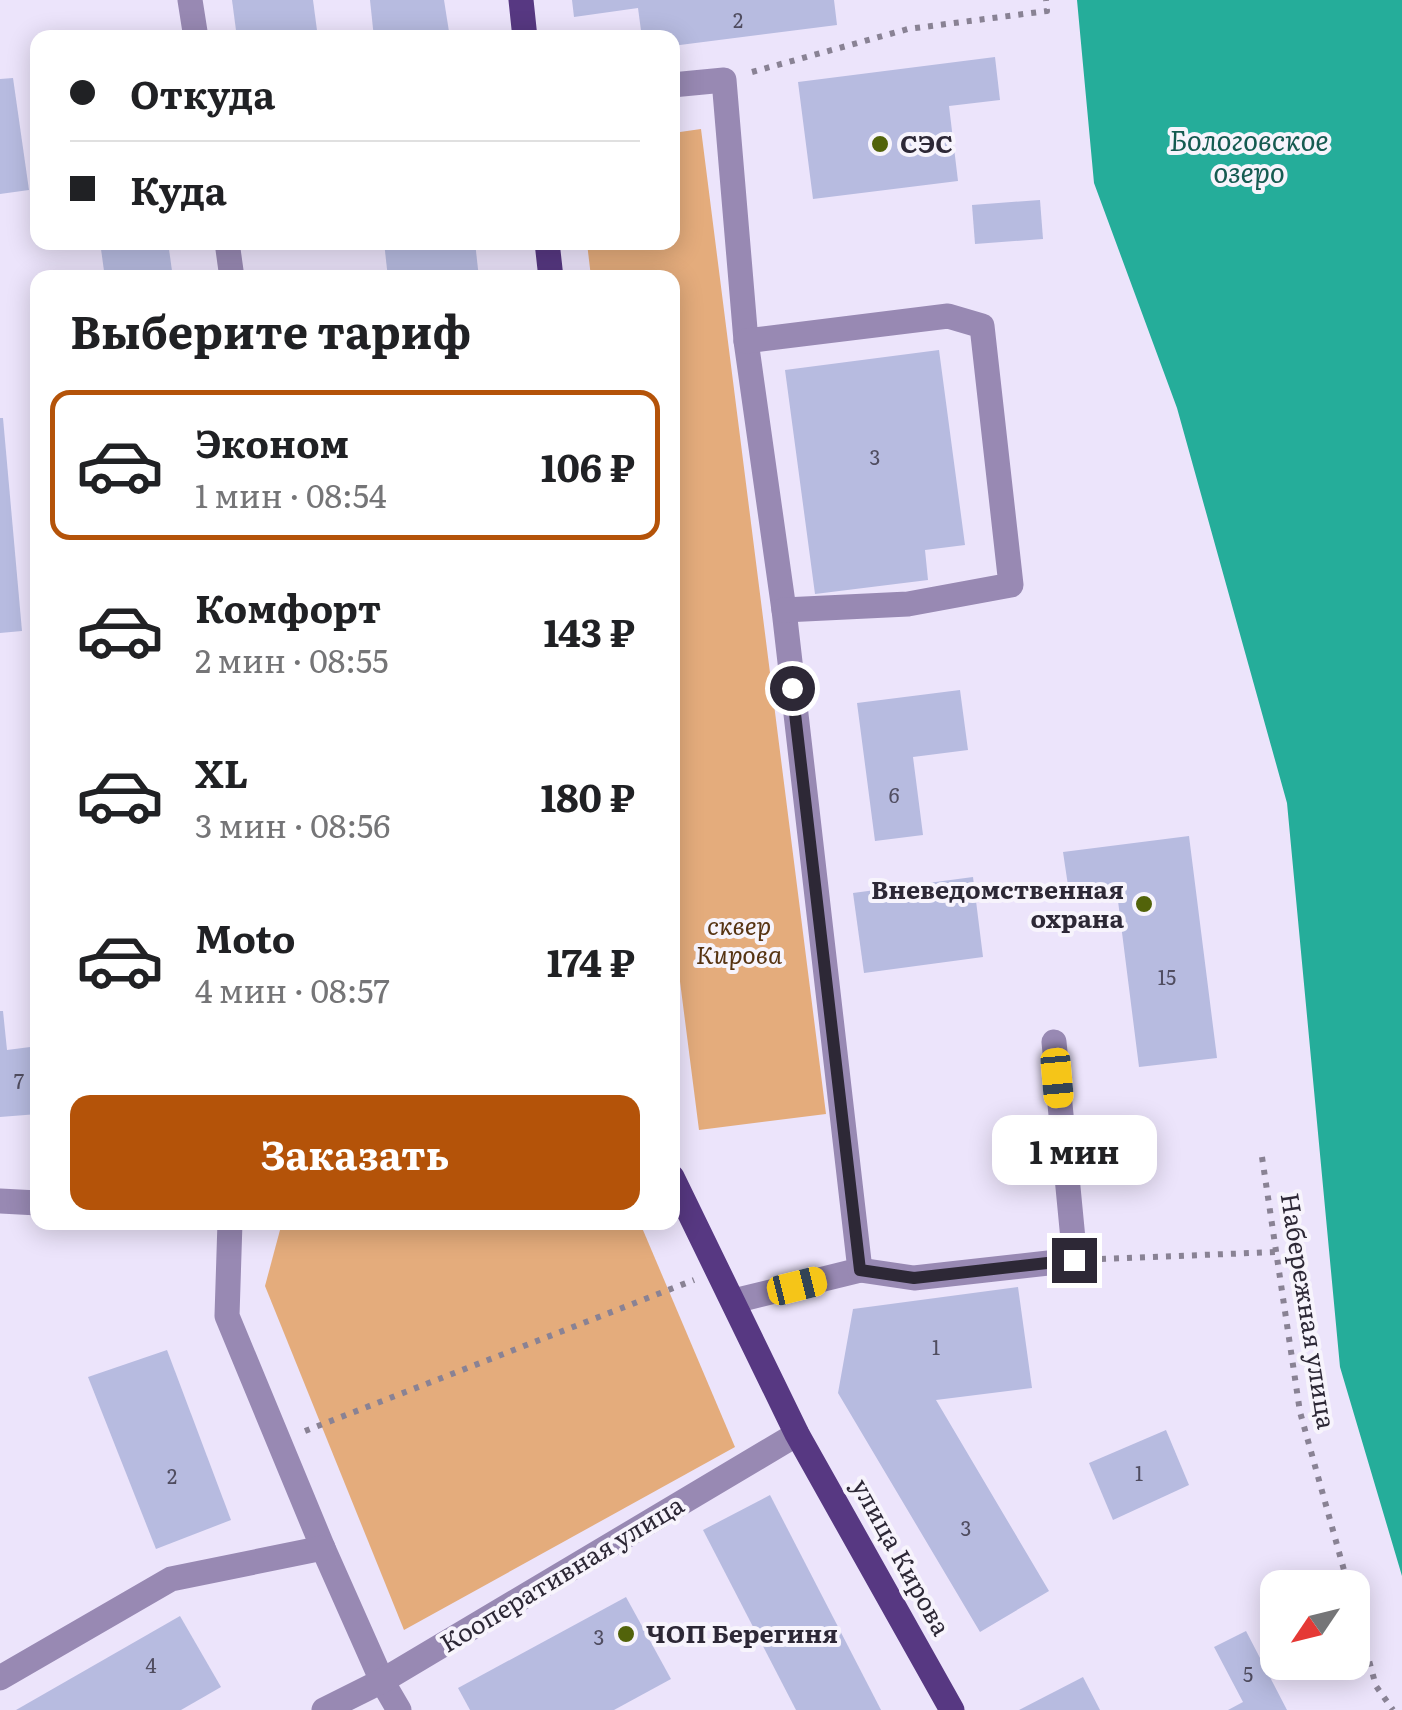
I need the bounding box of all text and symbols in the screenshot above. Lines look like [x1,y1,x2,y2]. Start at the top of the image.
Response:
house number: 2 [733,4,743,34]
text: Откуда [130,64,275,121]
water label: Бологовское озеро [1169,118,1329,192]
place label: СЭС [900,124,953,161]
marker: СЭС [869,133,891,155]
text: Куда [130,160,227,217]
text: Выберите тариф [70,296,471,363]
text: Эконом [195,413,349,470]
icon: car [75,420,165,510]
text: 106 ₽ [541,437,635,494]
house number: 3 [870,441,880,471]
text: 1 мин · 08:54 [195,470,387,518]
text: Комфорт [195,578,381,635]
icon: car [75,585,165,675]
text: 143 ₽ [544,602,635,659]
text: 2 мин · 08:55 [195,635,388,683]
route start [770,666,815,711]
text: XL [195,743,248,800]
icon: car [75,750,165,840]
text: 180 ₽ [540,767,635,824]
house number: 6 [889,779,900,809]
text: 3 мин · 08:56 [195,800,391,848]
place label: Вневедомственная охрана [871,870,1125,936]
marker: Вневедомственная охрана [1133,893,1155,915]
park label: сквер Кирова [696,906,783,972]
text: Moto [195,908,295,965]
icon: car [75,915,165,1005]
text: 174 ₽ [547,932,635,989]
house number: 15 [1158,961,1176,991]
text: 4 мин · 08:57 [195,965,390,1013]
car [1039,1047,1075,1109]
house number: 7 [14,1065,24,1095]
button: Заказать [70,1095,640,1210]
callout: 1 мин [992,1115,1156,1185]
text: 1 мин [1030,1126,1119,1174]
street label: Набережная улица [1273,1190,1346,1432]
route end [1052,1238,1097,1283]
car [764,1264,830,1308]
house number: 1 [932,1331,940,1361]
house number: 1 [1135,1457,1143,1487]
house number: 2 [167,1460,177,1490]
street label: улица Кирова [844,1471,961,1642]
street label: Кооперативная улица [432,1485,691,1660]
house number: 3 [961,1512,971,1542]
north arrow [1260,1570,1370,1680]
map controls [1260,1570,1370,1680]
place label: ЧОП Берегиня [646,1614,838,1651]
house number: 3 [594,1621,604,1651]
marker: ЧОП Берегиня [615,1623,637,1645]
house number: 4 [145,1649,157,1679]
house number: 5 [1243,1658,1253,1688]

